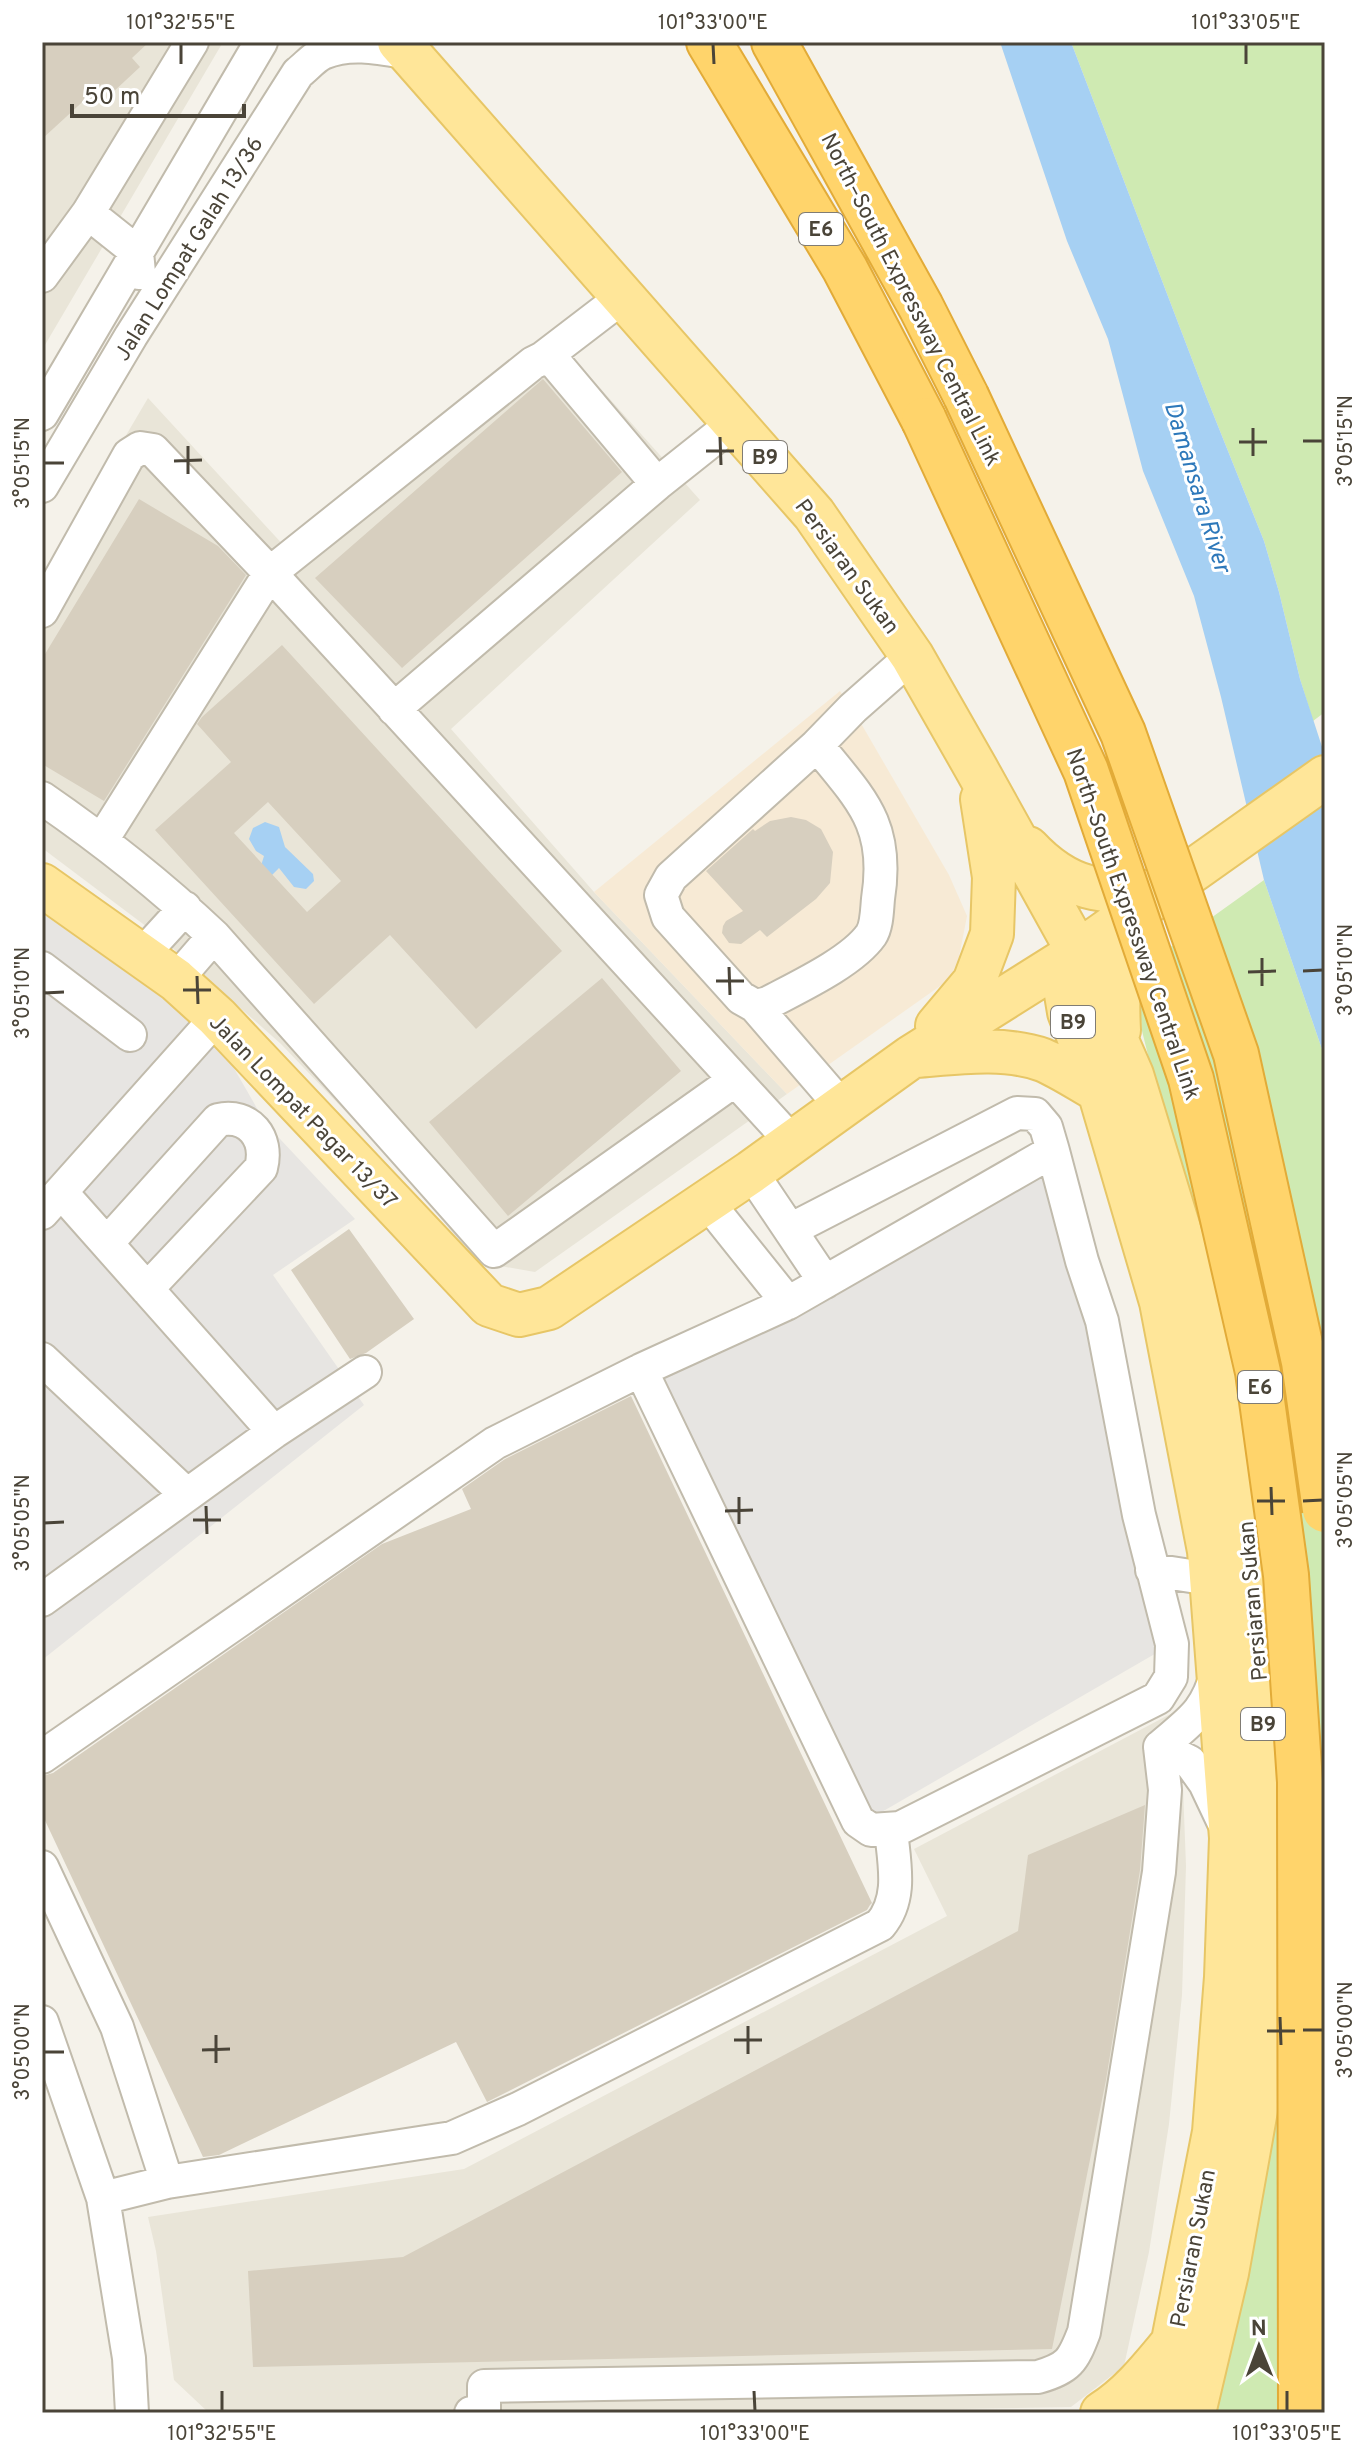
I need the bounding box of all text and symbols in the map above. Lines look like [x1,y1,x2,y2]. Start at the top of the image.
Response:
text: 101°32'55"E [127,11,235,37]
text: 101°33'00"E [658,11,768,37]
text: 101°33'05"E [1191,11,1301,37]
scale bar [72,68,244,118]
text: 50 m [84,83,140,113]
street label: North–South Expressway Central Link [814,129,1006,471]
street label: Jalan Lompat Galah 13/36 [110,132,270,366]
road number: E6 [799,213,843,245]
text: 3°05'15"N [1334,395,1360,487]
water label: Damansara River [1156,398,1237,578]
text: 3°05'15"N [11,417,37,509]
road number: B9 [743,441,787,473]
street label: Persiaran Sukan [788,495,904,640]
street label: North–South Expressway Central Link [1059,745,1205,1104]
text: 3°05'10"N [1334,924,1360,1016]
text: 3°05'10"N [11,947,37,1039]
road number: B9 [1051,1006,1095,1038]
street label: Jalan Lompat Pagar 13/37 [202,1010,402,1215]
road number: E6 [1238,1371,1282,1403]
text: 3°05'05"N [1334,1451,1360,1549]
text: 3°05'05"N [11,1474,37,1572]
street label: Persiaran Sukan [1234,1520,1275,1682]
road number: B9 [1241,1708,1285,1740]
text: 3°05'00"N [1334,1981,1360,2079]
text: 3°05'00"N [11,2003,37,2101]
street label: Persiaran Sukan [1166,2167,1223,2330]
north arrow [1219,2307,1299,2387]
text: N [1251,2316,1267,2343]
text: 101°32'55"E [168,2422,276,2448]
text: 101°33'00"E [700,2422,810,2448]
text: 101°33'05"E [1232,2422,1342,2448]

